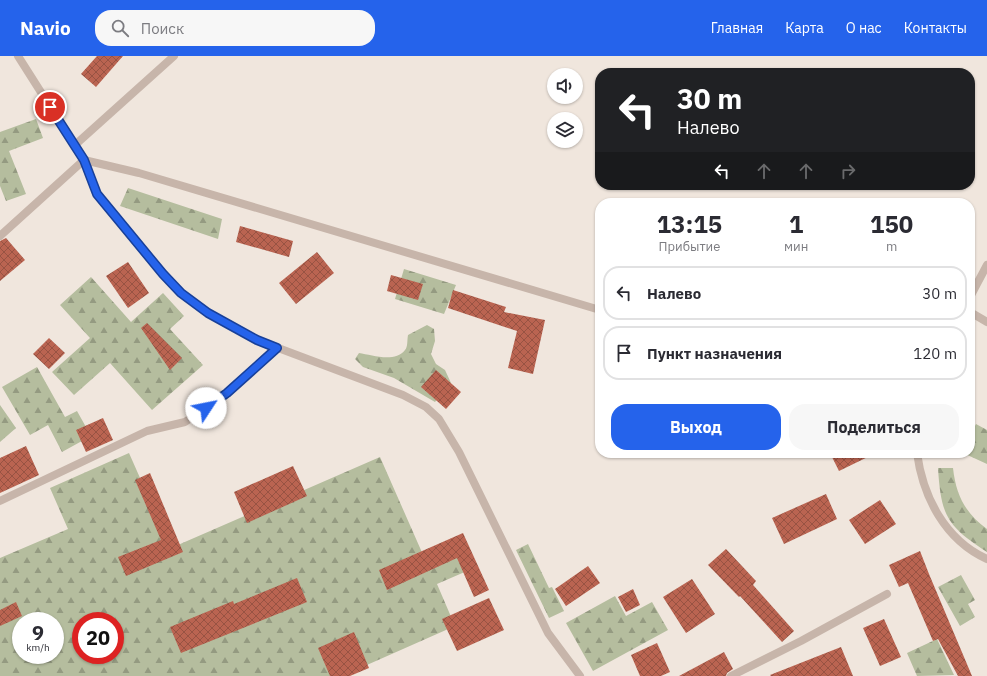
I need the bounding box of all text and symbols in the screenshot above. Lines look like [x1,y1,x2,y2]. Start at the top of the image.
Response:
search box [95,10,375,46]
text: Navio [20,16,71,40]
icon: search [109,17,131,39]
text: Поиск [141,19,184,38]
text: Главная [711,19,763,37]
text: Карта [785,19,824,37]
text: О нас [846,19,882,37]
text: Контакты [904,19,967,37]
map controls [547,68,583,148]
button: sound [547,68,583,104]
text: 30 m [677,80,742,117]
icon: left [611,84,663,136]
pin [33,90,67,124]
icon: arrive [39,96,61,118]
button: layers [547,112,583,148]
text: Налево [677,116,740,139]
icon: left [711,160,733,182]
icon: ahead [753,160,775,182]
icon: ahead [795,160,817,182]
icon: right [837,160,859,182]
text: 13:15 [657,208,722,240]
text: 1 [789,208,803,240]
text: 150 [870,208,913,240]
text: Прибытие [659,238,720,255]
text: мин [784,238,808,255]
text: m [886,238,897,255]
icon: left [613,282,635,304]
text: Налево [647,284,701,303]
text: 30 m [922,284,957,303]
icon: arrive [613,342,635,364]
text: Пункт назначения [647,344,782,363]
text: 120 m [913,344,957,363]
position arrow [185,387,227,429]
button: Выход [611,404,781,450]
button: Поделиться [789,404,959,450]
speed limit sign: 20 [72,612,124,664]
text: 9 [32,619,44,646]
text: km/h [26,641,50,654]

